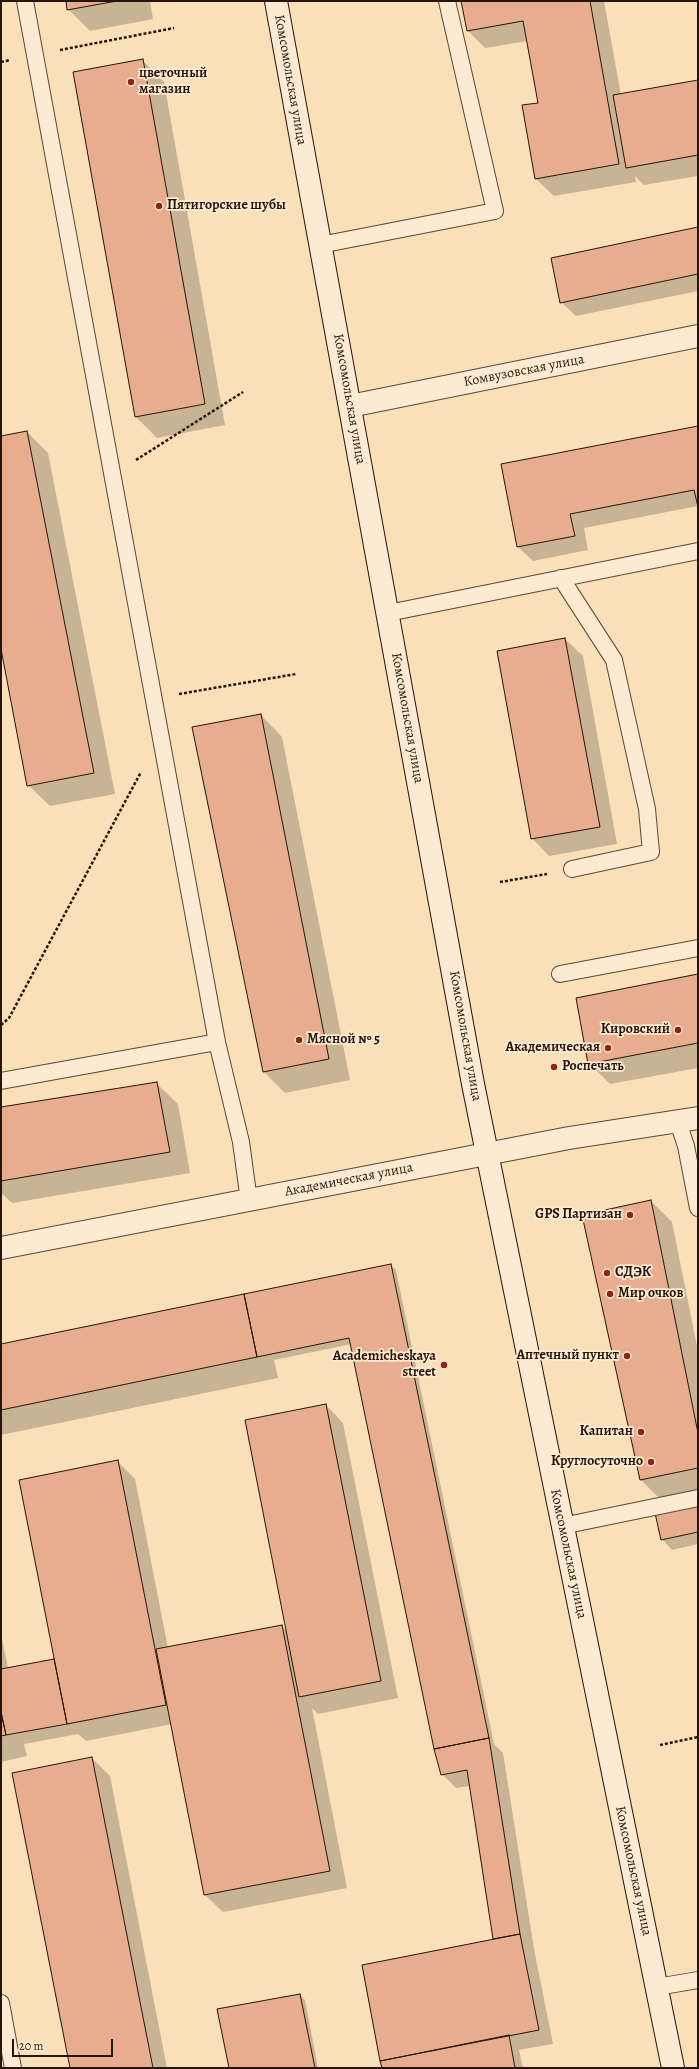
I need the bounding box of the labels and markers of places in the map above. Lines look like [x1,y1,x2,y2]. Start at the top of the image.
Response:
place label: цветочный магазин [139,66,207,98]
marker: цветочный магазин [126,77,136,87]
place label: Пятигорские шубы [167,198,286,214]
marker: Пятигорские шубы [154,201,164,211]
place label: Кировский [601,1022,670,1038]
marker: Кировский [673,1025,683,1035]
place label: Мясной № 5 [307,1032,380,1048]
marker: Мясной № 5 [294,1035,304,1045]
place label: Академическая [505,1040,600,1056]
marker: Академическая [603,1043,613,1053]
place label: Роспечать [562,1059,624,1075]
marker: Роспечать [549,1062,559,1072]
place label: GPS Партизан [535,1207,622,1223]
marker: GPS Партизан [625,1210,635,1220]
place label: СДЭК [615,1265,651,1281]
marker: СДЭК [602,1268,612,1278]
place label: Мир очков [618,1286,683,1302]
marker: Мир очков [605,1289,615,1299]
place label: Аптечный пункт [517,1348,619,1364]
place label: Academicheskaya street [333,1349,436,1382]
marker: Аптечный пункт [622,1351,632,1361]
marker: Academicheskaya street [439,1360,449,1370]
place label: Капитан [579,1424,633,1440]
marker: Капитан [636,1427,646,1437]
place label: Круглосуточно [551,1454,643,1470]
marker: Круглосуточно [646,1457,656,1467]

